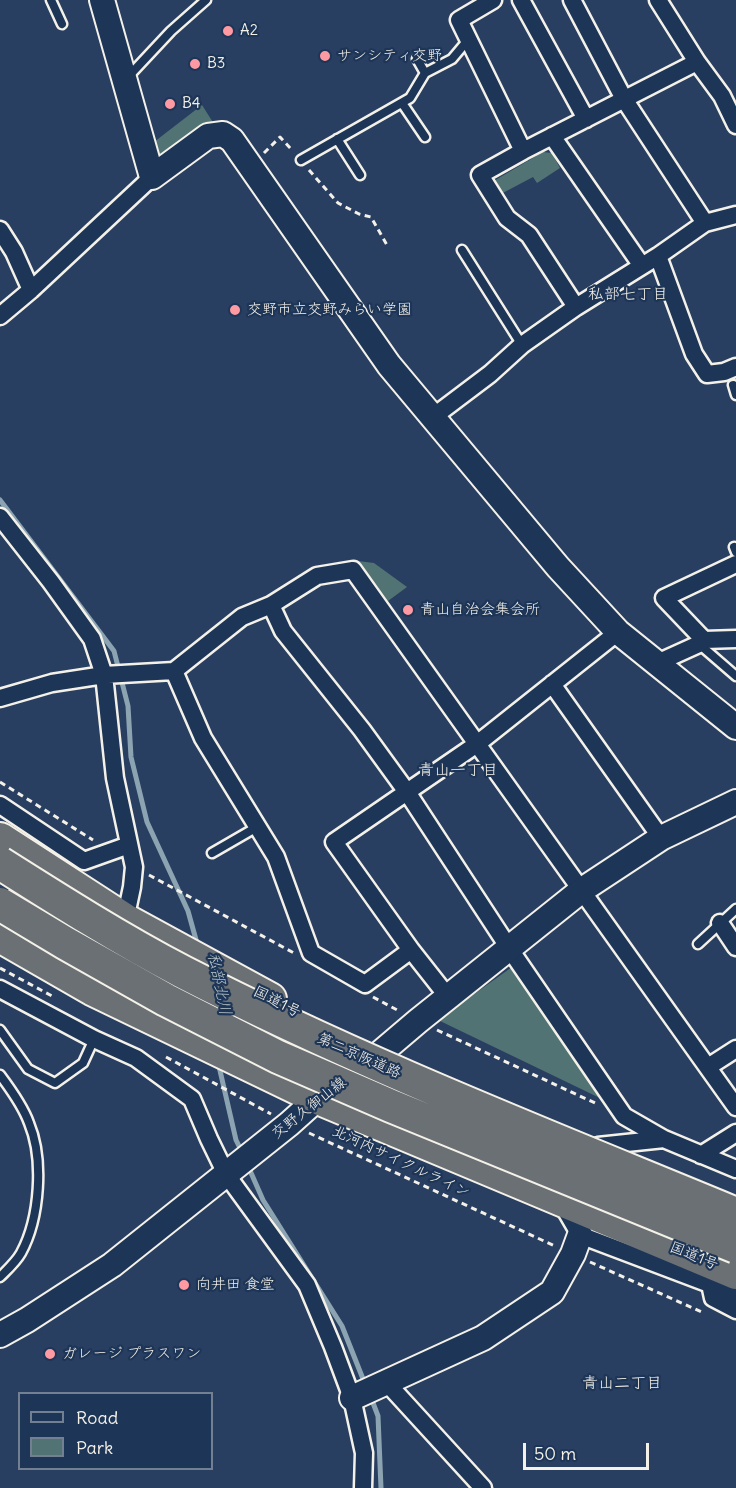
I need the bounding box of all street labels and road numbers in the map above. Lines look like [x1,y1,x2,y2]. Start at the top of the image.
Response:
street label: 国道1号 [250,982,304,1022]
street label: 第二京阪道路 [314,1029,404,1083]
street label: 交野久御山線 [268,1073,350,1143]
street label: 北河内サイクルライン [329,1122,473,1202]
street label: 国道1号 [667,1238,721,1274]

